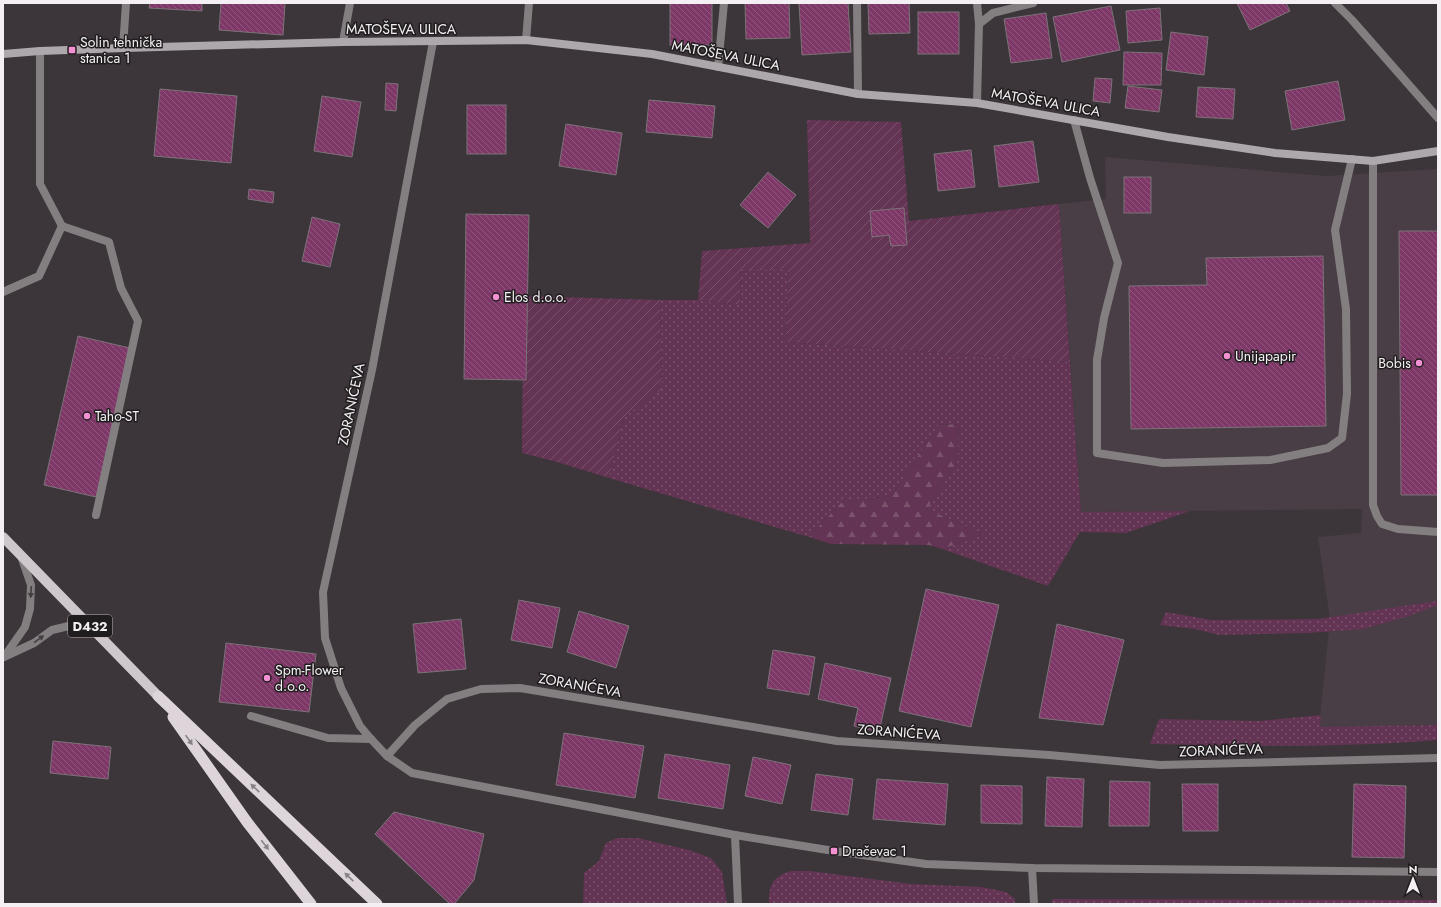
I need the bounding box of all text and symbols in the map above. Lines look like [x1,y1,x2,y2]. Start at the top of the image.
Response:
street label: MATOŠEVA ULICA [346,19,457,39]
place label: Solin tehnička stanica 1 [80,32,162,68]
street label: MATOŠEVA ULICA [670,35,783,75]
marker: Solin tehnička stanica 1 [67,45,77,55]
street label: MATOŠEVA ULICA [990,83,1103,122]
place label: Elos d.o.o. [504,287,567,307]
marker: Elos d.o.o. [491,292,501,302]
place label: Unijapapir [1235,346,1296,366]
marker: Unijapapir [1222,351,1232,361]
place label: Bobis [1378,353,1411,373]
marker: Bobis [1414,358,1424,368]
street label: ZORANIĆEVA [333,360,370,447]
place label: Taho-ST [95,406,139,426]
marker: Taho-ST [82,411,92,421]
one-way arrow [27,586,34,598]
road number: D432 [68,615,112,637]
one-way arrow [34,636,44,644]
place label: Spm-Flower d.o.o. [275,660,344,696]
street label: ZORANIĆEVA [537,668,624,702]
marker: Spm-Flower d.o.o. [262,673,272,683]
street label: ZORANIĆEVA [857,719,942,745]
one-way arrow [185,734,193,745]
street label: ZORANIĆEVA [1179,739,1264,761]
one-way arrow [250,783,260,793]
one-way arrow [261,840,269,851]
place label: Dračevac 1 [842,841,907,861]
marker: Dračevac 1 [829,846,839,856]
north arrow [1393,859,1433,899]
text: N [1409,861,1417,877]
one-way arrow [344,872,354,882]

